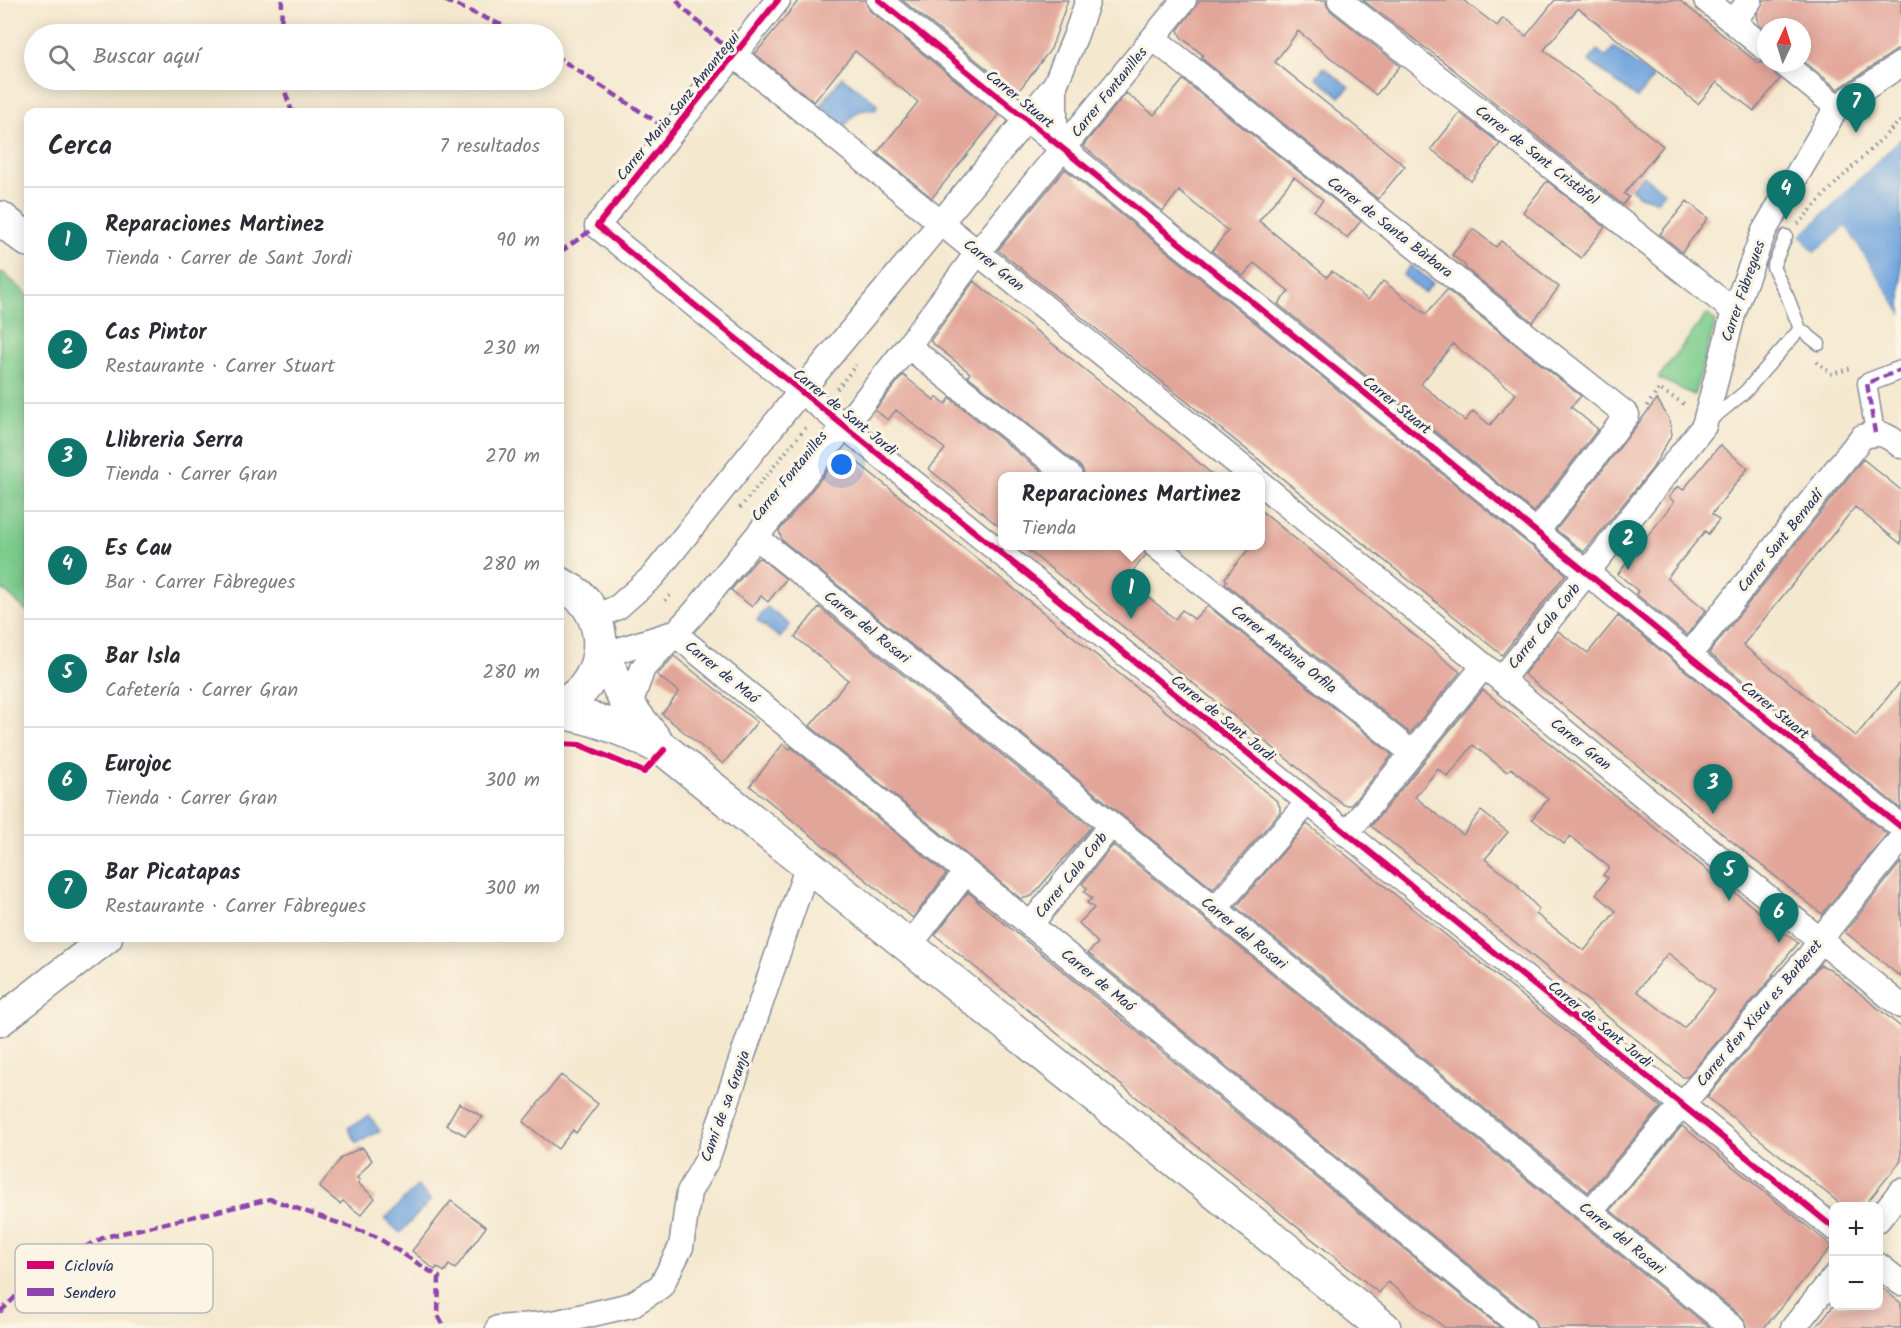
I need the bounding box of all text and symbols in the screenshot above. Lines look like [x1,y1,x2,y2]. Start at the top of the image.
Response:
north arrow [1757,18,1811,72]
search box [24,24,564,90]
street label: Carrer Maria Sanz Amantegui [611,26,748,187]
text: Buscar aquí [93,40,200,75]
icon: search [45,41,78,74]
street label: Carrer Fontanilles [1065,41,1154,143]
street label: Carrer Stuart [980,64,1059,135]
pin: 7 [1836,84,1876,133]
street label: Carrer de Sant Cristòfol [1469,100,1604,212]
text: Cerca [48,126,112,168]
text: 7 resultados [439,131,540,163]
pin: 4 [1766,170,1806,220]
street label: Carrer de Santa Bàrbara [1321,171,1458,285]
text: Reparaciones Martinez [105,208,324,243]
text: 1 [64,225,71,257]
text: 90 m [496,225,540,257]
street label: Carrer Gran [958,234,1029,298]
street label: Carrer Fàbregues [1715,237,1773,345]
text: Tienda · Carrer de Sant Jordi [105,243,352,275]
text: Cas Pintor [105,316,206,351]
text: 2 [62,333,73,365]
text: 230 m [483,333,540,365]
text: Restaurante · Carrer Stuart [105,351,335,383]
street label: Carrer de Sant Jordi [787,363,903,463]
street label: Carrer Stuart [1357,370,1436,441]
text: Llibreria Serra [105,424,243,459]
street label: Carrer Fontanilles [745,425,834,527]
text: 3 [62,441,73,473]
text: 270 m [485,441,540,473]
your location [827,450,856,479]
text: Tienda · Carrer Gran [105,459,277,491]
popup [998,472,1265,550]
text: Reparaciones Martinez [1022,478,1241,513]
street label: Carrer Sant Bernadí [1732,483,1831,598]
text: Tienda [1022,513,1076,545]
pin: 2 [1608,520,1648,570]
text: Es Cau [105,532,171,567]
text: 4 [62,549,73,581]
text: 280 m [482,549,540,581]
text: Bar · Carrer Fàbregues [105,567,295,599]
pin: 1 [1112,570,1150,619]
street label: Carrer Cala Corb [1502,578,1587,675]
street label: Carrer del Rosari [818,585,916,671]
street label: Carrer Antònia Orfila [1225,599,1342,700]
street label: Carrer de Maó [679,635,765,711]
text: Bar Isla [105,640,181,675]
text: 5 [62,657,73,689]
text: 280 m [482,657,540,689]
street label: Carrer de Sant Jordi [1165,669,1281,769]
text: Cafetería · Carrer Gran [105,675,298,707]
street label: Carrer Stuart [1735,675,1814,746]
street label: Carrer Gran [1545,713,1616,777]
text: Eurojoc [105,748,172,783]
pin: 3 [1694,764,1732,814]
text: 6 [62,765,73,797]
text: 300 m [485,765,540,797]
text: Tienda · Carrer Gran [105,783,277,815]
street label: Carrer Cala Corb [1029,827,1114,924]
pin: 5 [1710,852,1748,901]
text: Bar Picatapas [105,856,241,891]
text: 7 [63,873,72,905]
text: 300 m [485,873,540,905]
text: Restaurante · Carrer Fàbregues [105,891,366,923]
street label: Carrer del Rosari [1195,891,1293,977]
pin: 6 [1760,894,1798,943]
street label: Carrer d'en Xiscu es Barberet [1691,934,1829,1093]
street label: Carrer de Maó [1055,943,1141,1019]
street label: Carrer de Sant Jordi [1542,975,1658,1075]
street label: Camí de sa Granja [695,1047,757,1166]
street label: Carrer del Rosari [1573,1196,1671,1282]
map controls [1829,1202,1883,1310]
button: + [1829,1202,1883,1256]
legend [15,1244,213,1313]
text: Ciclovía [64,1254,114,1279]
button: − [1829,1256,1883,1310]
text: Sendero [64,1281,116,1306]

